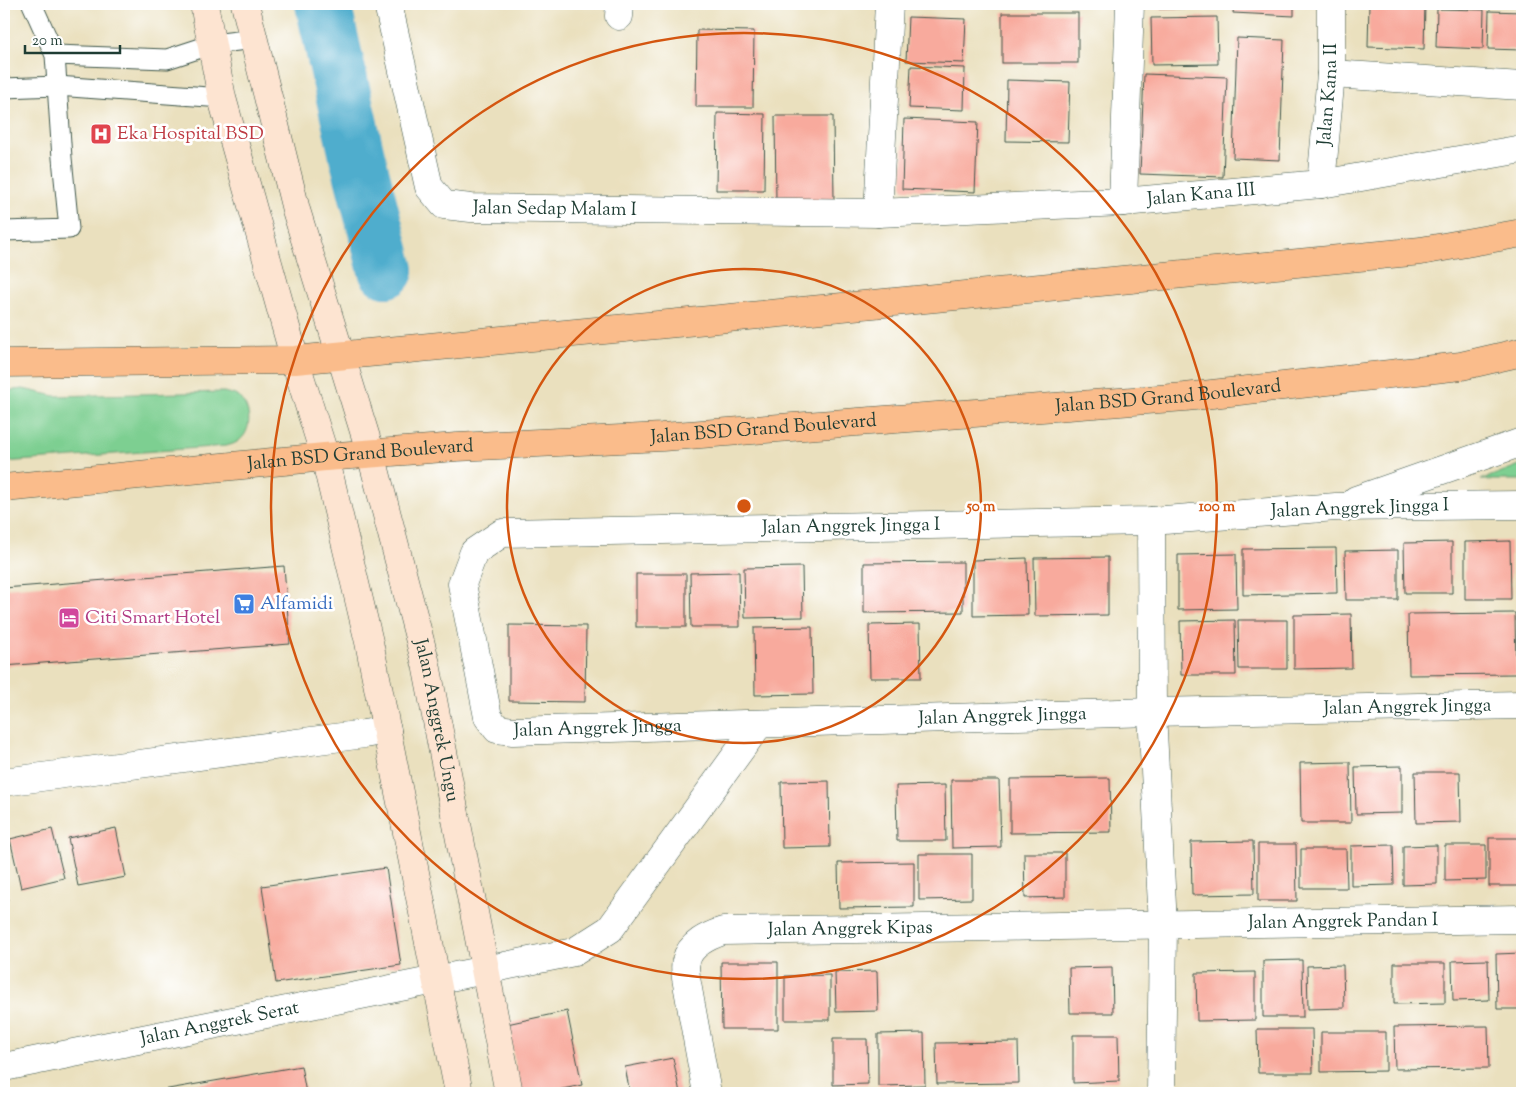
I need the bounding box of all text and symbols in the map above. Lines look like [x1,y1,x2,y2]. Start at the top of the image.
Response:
scale bar [25,22,120,54]
text: 20 m [32,31,63,52]
street label: Jalan Kana II [1311,43,1345,148]
place label: Eka Hospital BSD [117,121,264,148]
hospital icon: Eka Hospital BSD [89,122,113,146]
street label: Jalan Kana III [1145,177,1257,213]
street label: Jalan Sedap Malam I [472,195,637,224]
street label: Jalan BSD Grand Boulevard [1053,373,1283,420]
street label: Jalan BSD Grand Boulevard [649,407,878,451]
street label: Jalan BSD Grand Boulevard [245,433,474,478]
street label: Jalan Anggrek Jingga I [1269,492,1450,526]
centre of rings [735,497,753,515]
text: 50 m [966,497,996,518]
text: 100 m [1199,497,1236,518]
street label: Jalan Anggrek Jingga I [761,512,940,542]
place label: Alfamidi [260,591,333,618]
supermarket icon: Alfamidi [232,592,256,616]
place label: Citi Smart Hotel [85,605,220,632]
hotel icon: Citi Smart Hotel [57,606,81,630]
street label: Jalan Anggrek Ungu [406,635,466,804]
street label: Jalan Anggrek Jingga [1322,692,1492,722]
street label: Jalan Anggrek Jingga [917,700,1087,732]
street label: Jalan Anggrek Jingga [512,712,682,745]
street label: Jalan Anggrek Pandan I [1247,907,1438,937]
street label: Jalan Anggrek Kipas [767,914,933,944]
street label: Jalan Anggrek Serat [137,994,302,1053]

